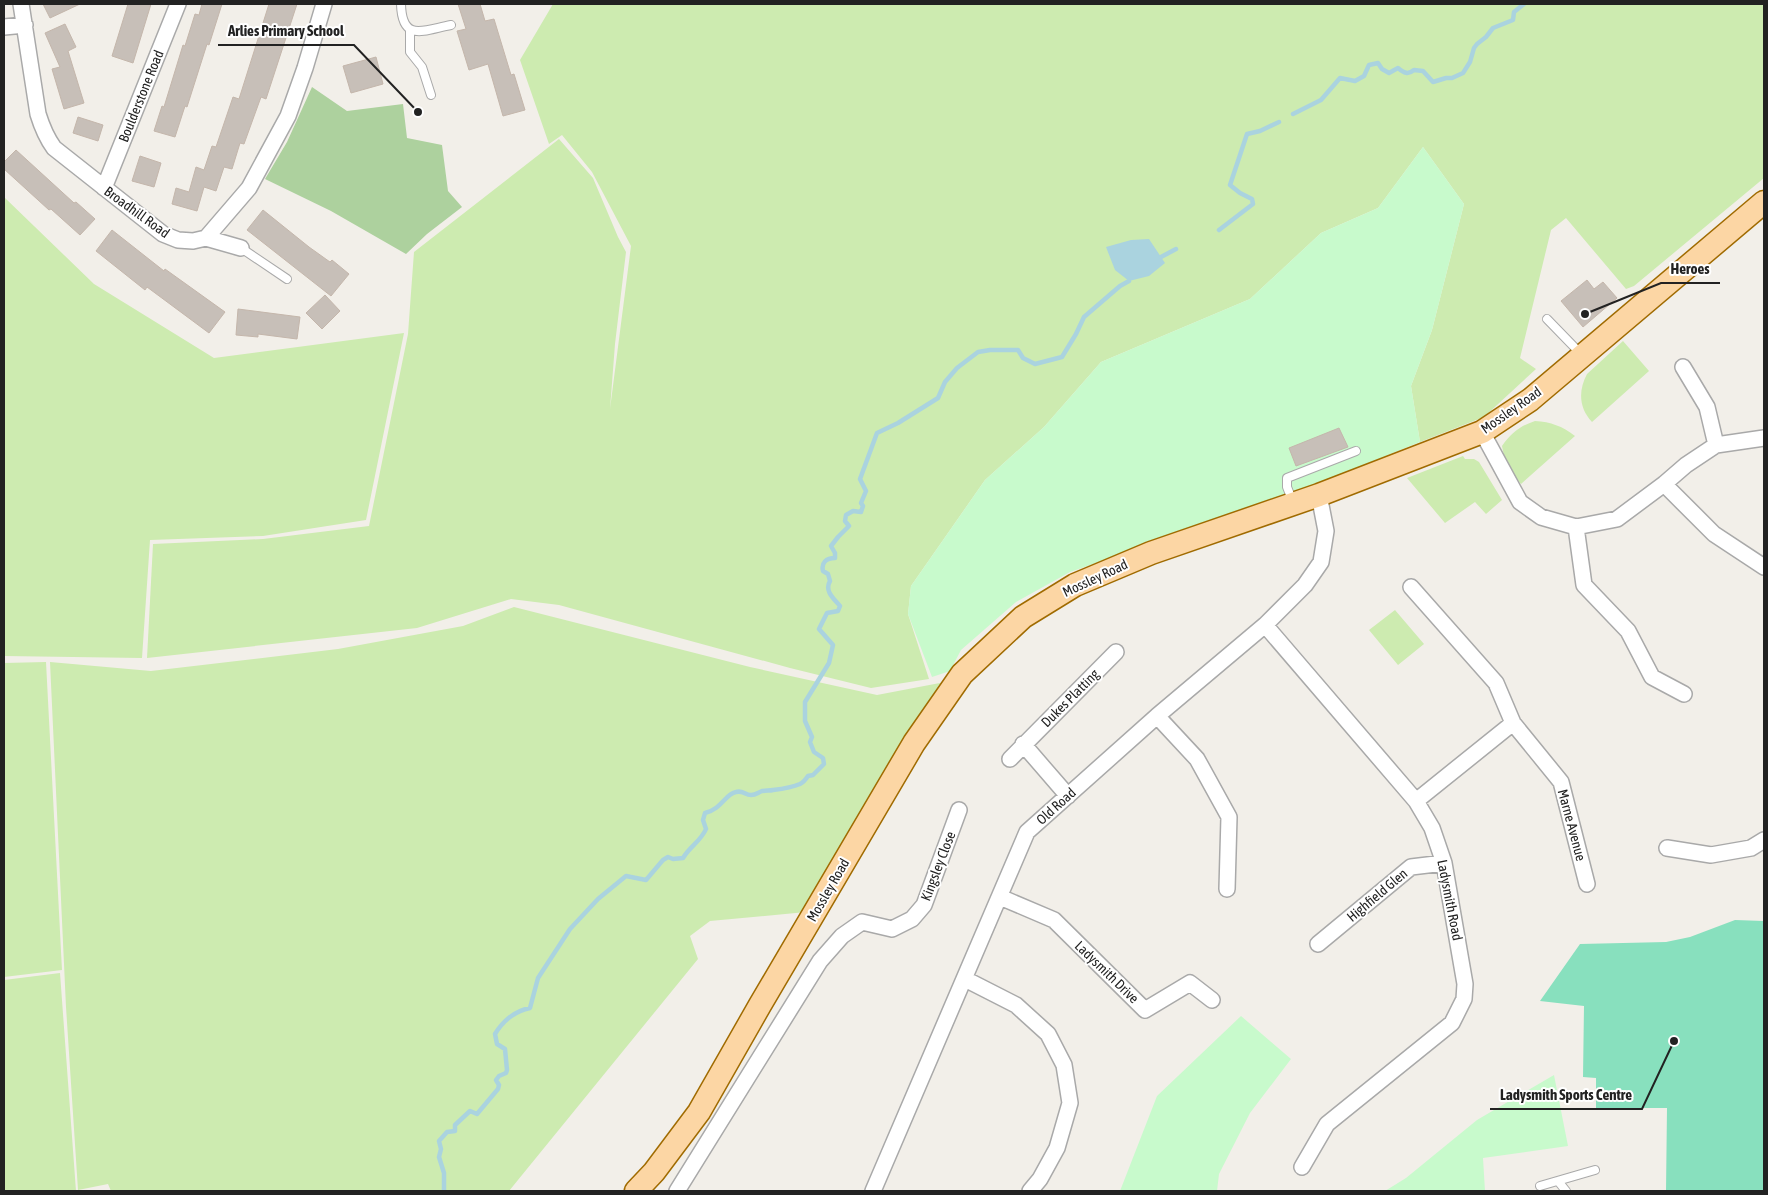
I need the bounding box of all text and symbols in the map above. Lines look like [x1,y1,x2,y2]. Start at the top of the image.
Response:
callout: Arlies Primary School [218,15,354,45]
text: Arlies Primary School [227,22,345,39]
street label: Boulderstone Road [115,48,167,144]
street label: Broadhill Road [101,183,173,241]
callout: Heroes [1661,253,1720,283]
text: Heroes [1670,260,1710,277]
street label: Mossley Road [1478,383,1544,437]
street label: Mossley Road [1060,556,1130,600]
street label: Dukes Platting [1038,666,1102,730]
street label: Old Road [1033,784,1079,828]
street label: Marne Avenue [1555,787,1589,863]
street label: Kingsley Close [917,829,959,903]
street label: Mossley Road [804,856,852,924]
street label: Ladysmith Road [1434,858,1466,942]
street label: Highfield Glen [1344,865,1410,925]
street label: Ladysmith Drive [1072,938,1142,1006]
callout: Ladysmith Sports Centre [1490,1079,1642,1109]
text: Ladysmith Sports Centre [1500,1086,1632,1103]

